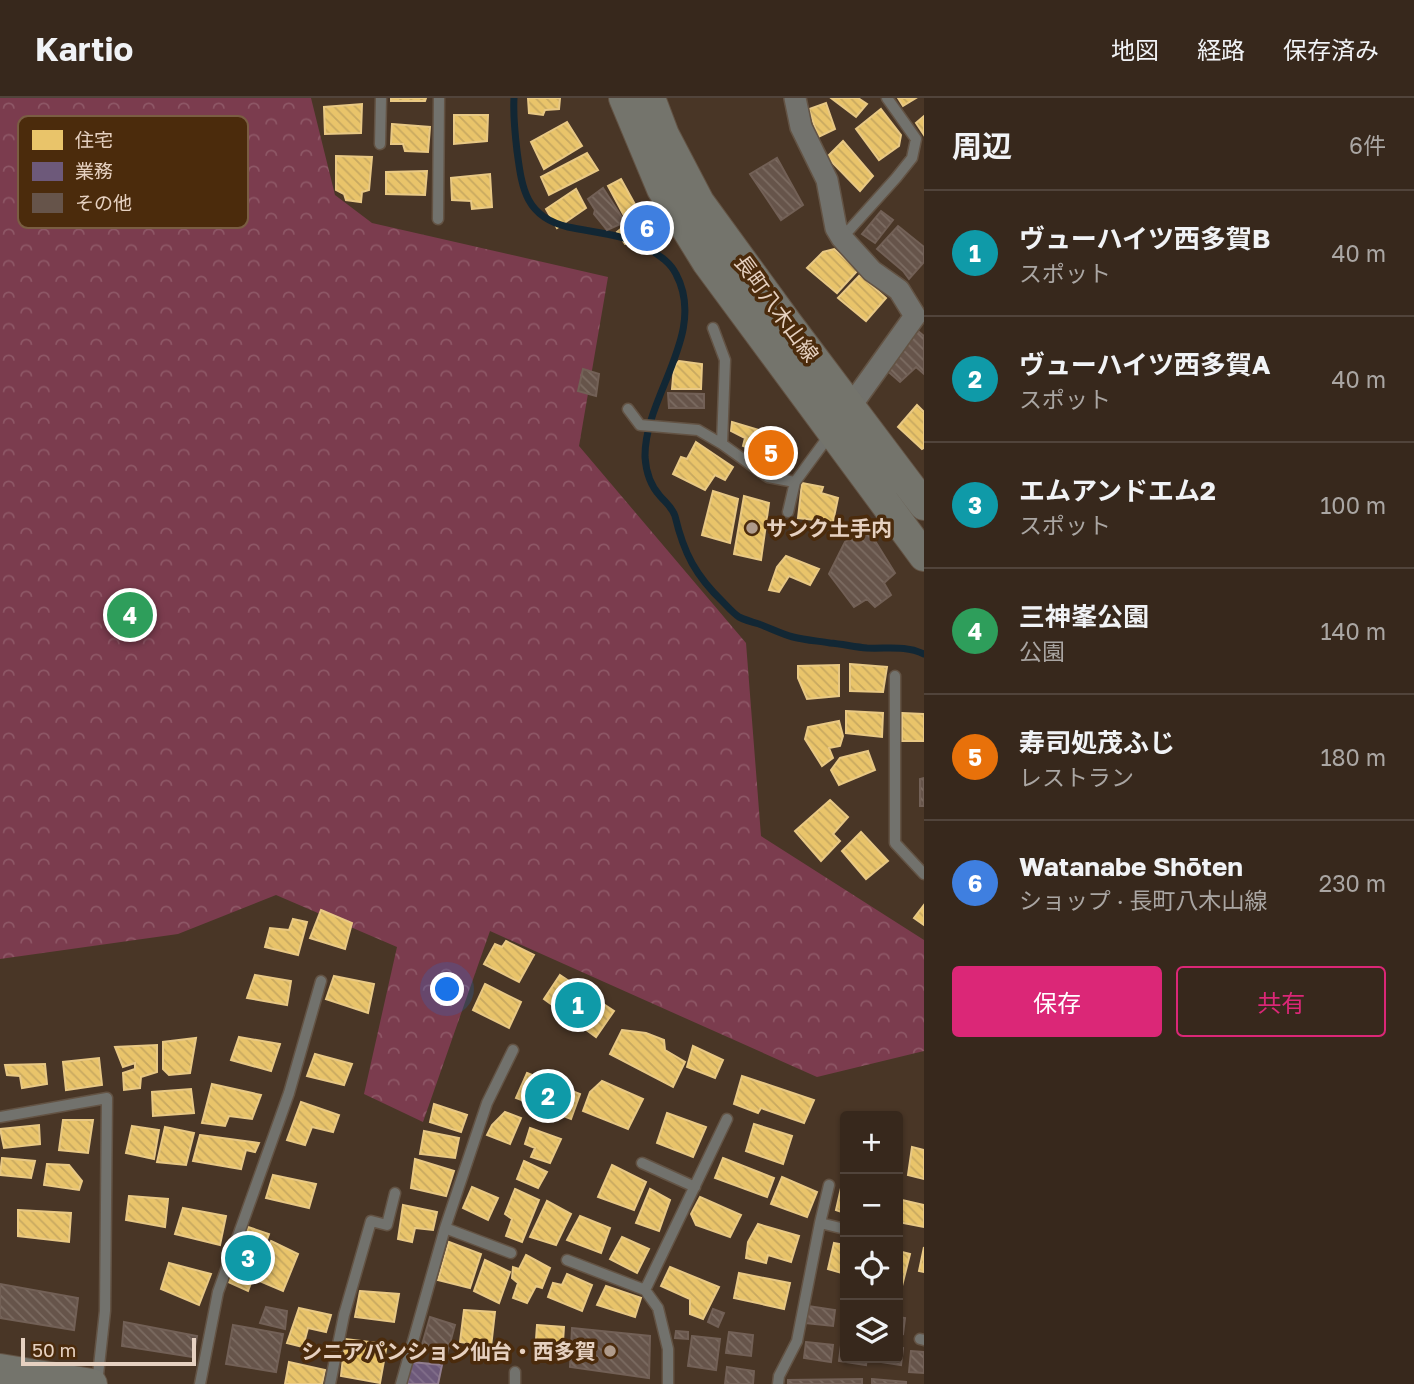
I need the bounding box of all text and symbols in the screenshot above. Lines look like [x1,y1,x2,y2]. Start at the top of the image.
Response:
text: Kartio [35,29,133,68]
text: 地図 [1111,35,1159,64]
text: 経路 [1197,35,1245,64]
text: 保存済み [1283,35,1379,64]
legend [18,116,248,228]
text: 住宅 [75,128,113,151]
text: 周辺 [952,128,1012,164]
text: 6件 [1349,131,1386,159]
text: 業務 [75,159,113,182]
text: その他 [75,191,132,214]
pin: 6 [624,202,670,254]
text: ヴューハイツ西多賀B [1019,223,1270,254]
text: 1 [969,239,981,267]
text: 40 m [1332,239,1386,267]
street label: 長町八木山線 [729,249,825,367]
text: スポット [1019,259,1111,287]
text: ヴューハイツ西多賀A [1019,349,1270,380]
text: 2 [968,365,982,393]
text: 40 m [1332,365,1386,393]
text: スポット [1019,385,1111,413]
pin: 5 [748,427,794,479]
text: エムアンドエム2 [1019,475,1216,506]
text: 3 [968,491,982,519]
text: 100 m [1320,491,1386,519]
text: スポット [1019,511,1111,539]
place label: サンク土手内 [766,515,892,541]
marker: サンク土手内 [744,520,760,536]
pin: 4 [107,589,153,641]
text: 三神峯公園 [1019,601,1149,632]
text: 4 [968,617,982,645]
text: 140 m [1320,617,1386,645]
text: 公園 [1019,637,1065,665]
text: 寿司処茂ふじ [1019,727,1175,758]
text: 5 [968,743,982,771]
text: 180 m [1320,743,1386,771]
text: レストラン [1019,763,1134,791]
text: Watanabe Shōten [1019,851,1243,882]
text: 6 [968,869,982,897]
text: 230 m [1319,869,1386,897]
text: ショップ · 長町八木山線 [1019,886,1267,914]
button: 保存 [952,966,1162,1037]
button: 共有 [1176,966,1386,1037]
your location [430,972,464,1006]
pin: 1 [555,979,601,1031]
pin: 2 [525,1070,571,1122]
map controls [840,1111,903,1363]
button: + [840,1111,903,1174]
button: − [840,1174,903,1237]
pin: 3 [225,1232,271,1284]
button: locate [840,1237,903,1300]
button: layers [840,1300,903,1363]
scale bar [21,1335,196,1367]
text: 50 m [32,1338,76,1361]
place label: シニアパンション仙台・西多賀 [301,1338,596,1364]
marker: シニアパンション仙台・西多賀 [602,1343,618,1359]

